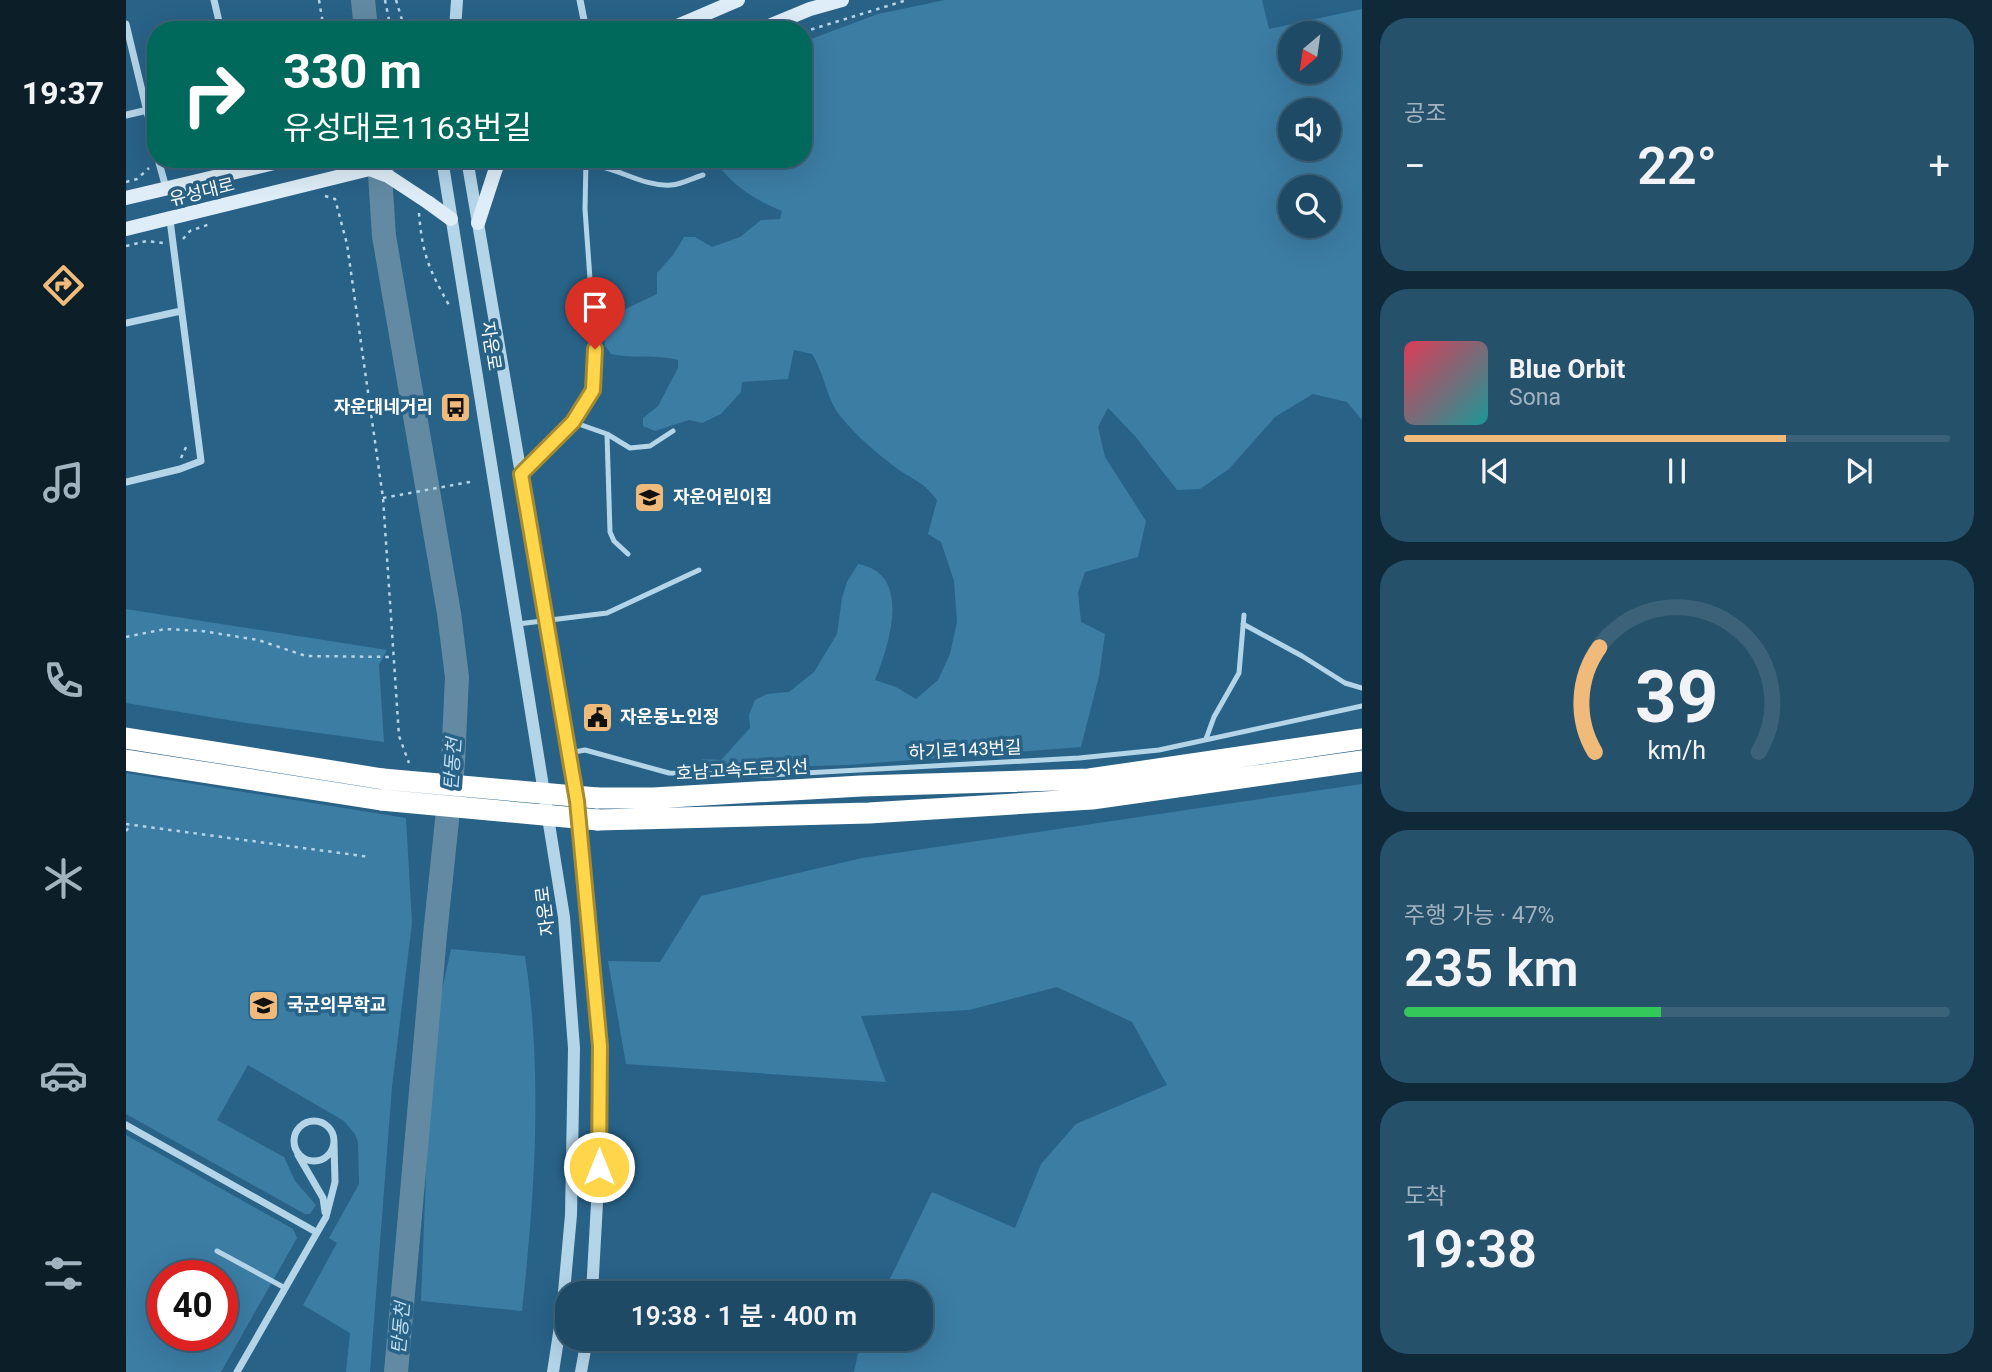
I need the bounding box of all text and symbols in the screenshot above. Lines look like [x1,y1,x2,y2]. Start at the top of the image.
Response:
north arrow [1278,21,1340,84]
map controls [1278,21,1341,238]
text: 330 m [283,43,422,100]
icon: right [168,49,259,140]
text: 19:37 [22,74,104,112]
button: sound [1278,98,1341,161]
text: 공조 [1404,100,1446,127]
text: 유성대로1163번길 [283,109,532,147]
text: 22° [1637,136,1717,197]
text: − [1404,144,1426,188]
text: + [1928,144,1950,188]
street label: 유성대로 [167,173,237,210]
button: search [1278,175,1341,238]
icon: directions [39,261,88,310]
pin [565,277,625,349]
icon: arrive [576,288,614,326]
street label: 자운로 [477,320,506,372]
text: Blue Orbit [1509,354,1625,384]
text: Sona [1509,384,1561,411]
bus stop icon: 자운대네거리 [439,390,473,424]
place label: 자운대네거리 [334,396,433,417]
icon: previous [1476,452,1514,490]
icon: pause [1658,452,1696,490]
icon: next [1840,452,1878,490]
icon: music [39,458,88,507]
school or university icon: 자운어린이집 [633,480,667,514]
place label: 자운어린이집 [673,486,772,507]
text: 39 [1635,654,1719,740]
icon: phone [39,656,88,705]
public building icon: 자운동노인정 [580,700,614,734]
place label: 자운동노인정 [620,706,719,727]
water label: 탄동천 [439,736,466,791]
street label: 하기로143번길 [908,736,1022,763]
text: km/h [1648,736,1706,765]
street label: 호남고속도로지선 [675,756,809,783]
icon: climate [39,854,88,903]
street label: 자운로 [531,885,558,937]
text: 주행 가능 · 47% [1404,902,1554,929]
text: 235 km [1404,938,1579,999]
school or university icon: 국군의무학교 [247,988,281,1022]
place label: 국군의무학교 [287,994,386,1015]
icon: car [39,1051,88,1100]
position arrow [562,1130,636,1204]
text: 도착 [1404,1183,1446,1210]
text: 19:38 [1404,1219,1537,1280]
icon: filters [39,1249,88,1298]
speed limit sign: 40 [147,1260,238,1351]
water label: 탄동천 [387,1299,414,1355]
text: 19:38 · 1 분 · 400 m [631,1301,857,1331]

